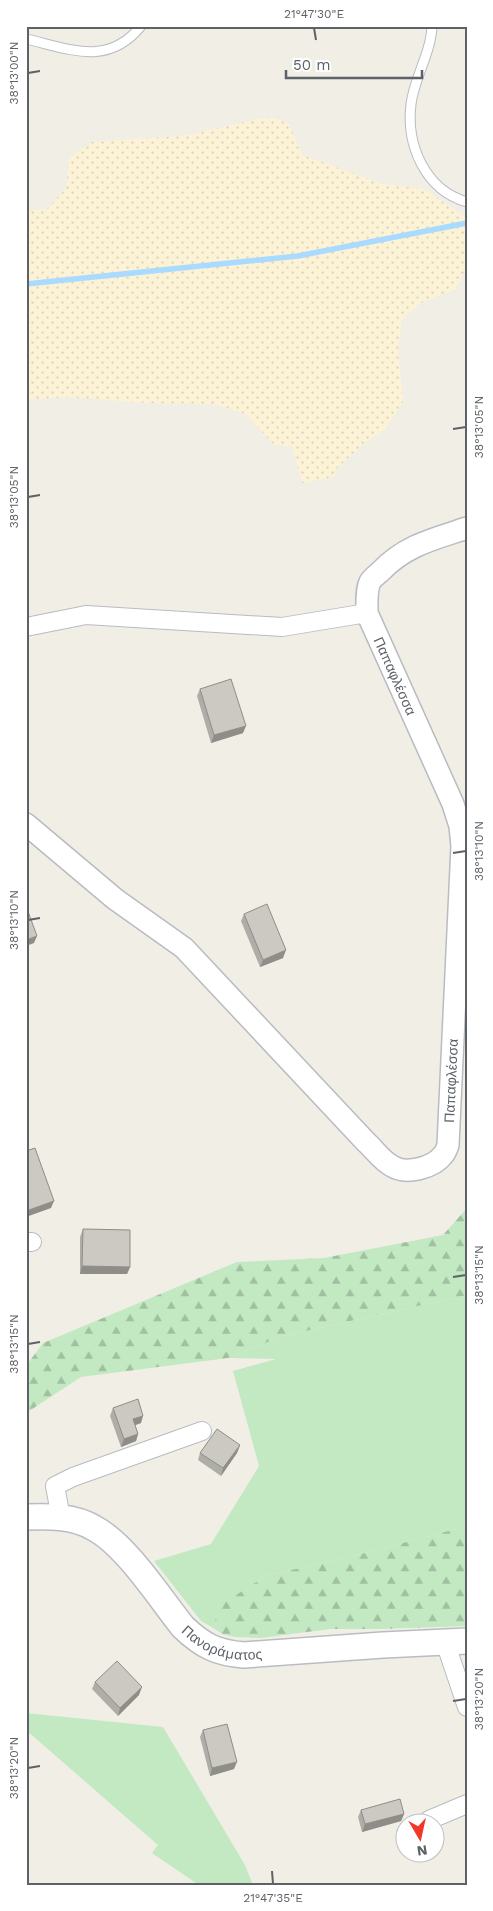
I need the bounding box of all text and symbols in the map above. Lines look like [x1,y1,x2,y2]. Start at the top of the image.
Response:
text: 21°47'30"E [284,7,344,21]
text: 38°13'00"N [7,42,21,104]
scale bar [286,48,422,80]
text: 50 m [293,56,330,74]
text: 38°13'05"N [472,396,486,458]
text: 38°13'05"N [7,466,21,528]
street label: Παπαφλέσσα [371,634,419,718]
text: 38°13'10"N [472,821,486,881]
text: 38°13'10"N [7,890,21,950]
street label: Παπαφλέσσα [441,1038,461,1123]
text: 38°13'15"N [472,1245,486,1305]
text: 38°13'15"N [7,1314,21,1374]
street label: Πανοράματος [179,1622,263,1663]
text: 38°13'20"N [472,1668,486,1730]
text: 38°13'20"N [7,1737,21,1799]
north arrow [396,1814,446,1864]
text: N [416,1842,428,1860]
text: 21°47'35"E [243,1891,303,1905]

